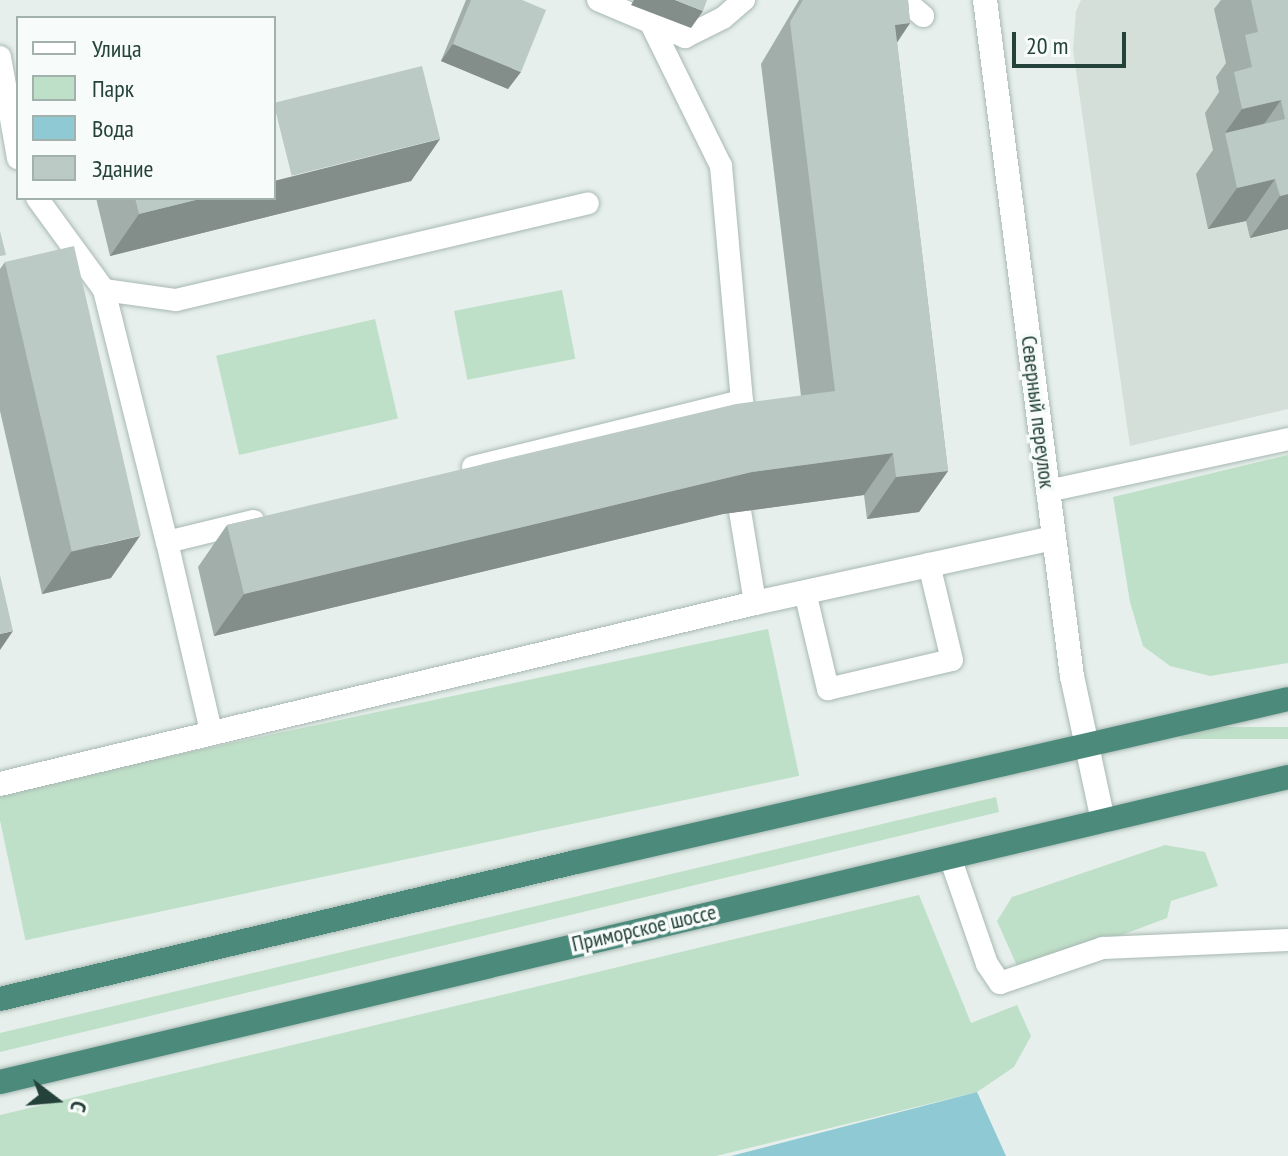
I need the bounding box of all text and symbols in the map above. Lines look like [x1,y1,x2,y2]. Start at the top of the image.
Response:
legend [16,16,276,200]
scale bar [1016,16,1130,66]
text: 20 m [1026,30,1068,61]
text: Улица [92,33,142,64]
text: Парк [92,73,134,104]
text: Вода [92,113,134,144]
text: Здание [92,153,153,184]
street label: Северный переулок [1016,334,1060,490]
street label: Приморское шоссе [569,899,719,957]
north arrow [16,1060,96,1140]
text: С [64,1098,94,1115]

